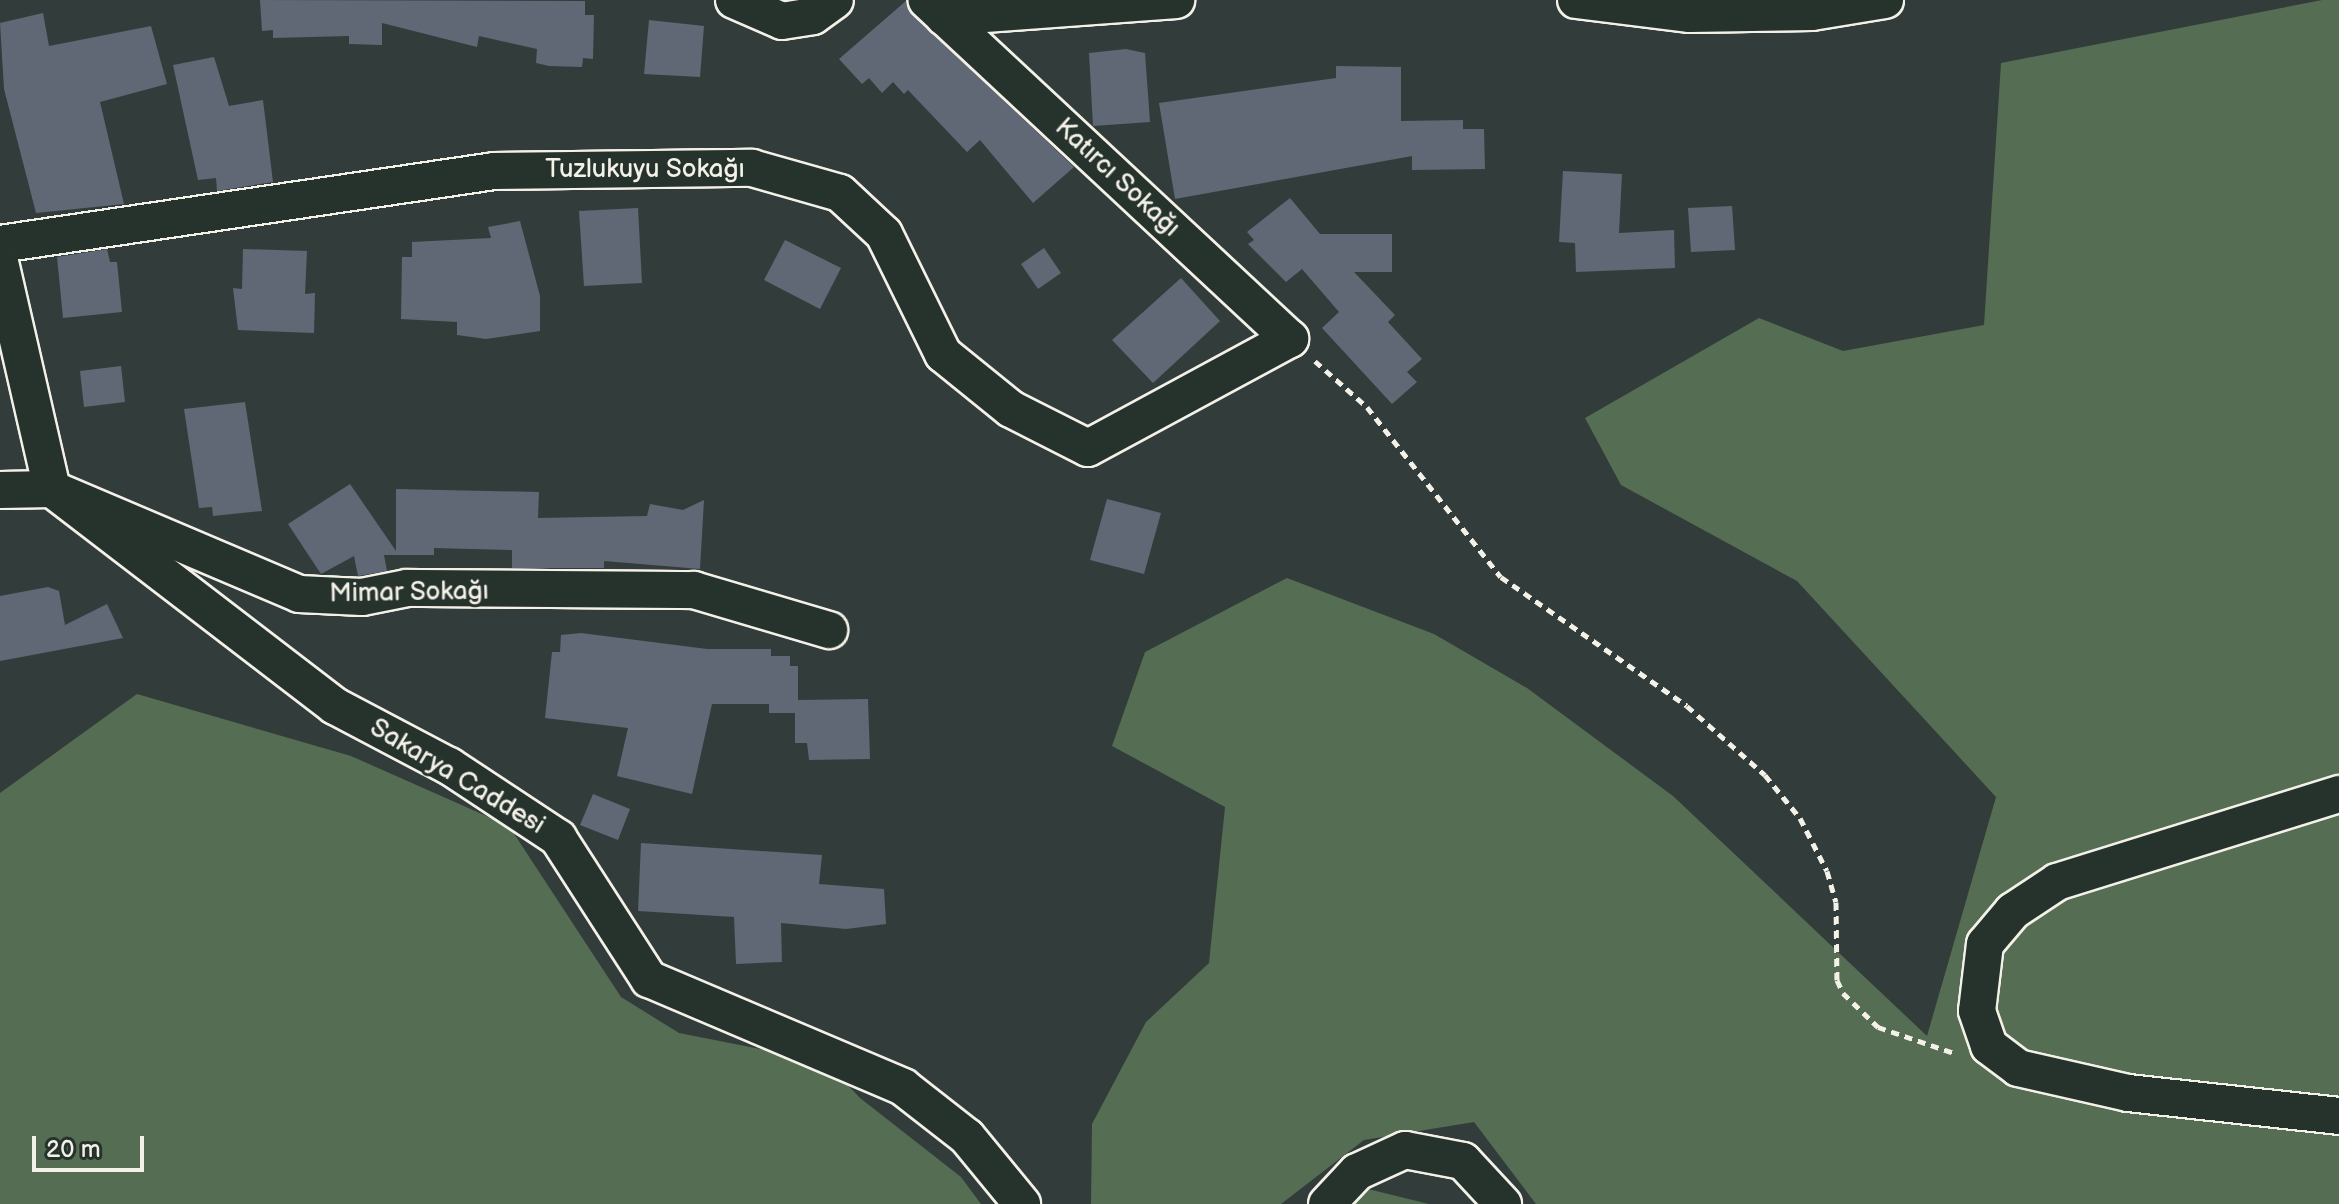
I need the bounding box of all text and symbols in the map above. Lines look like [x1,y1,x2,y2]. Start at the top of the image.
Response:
street label: Katırcı Sokağı [1048,112,1186,244]
street label: Tuzlukuyu Sokağı [545,154,745,186]
street label: Mimar Sokağı [329,576,489,610]
street label: Sakarya Caddesi [364,713,550,841]
scale bar [36,1120,148,1170]
text: 20 m [46,1135,101,1164]

